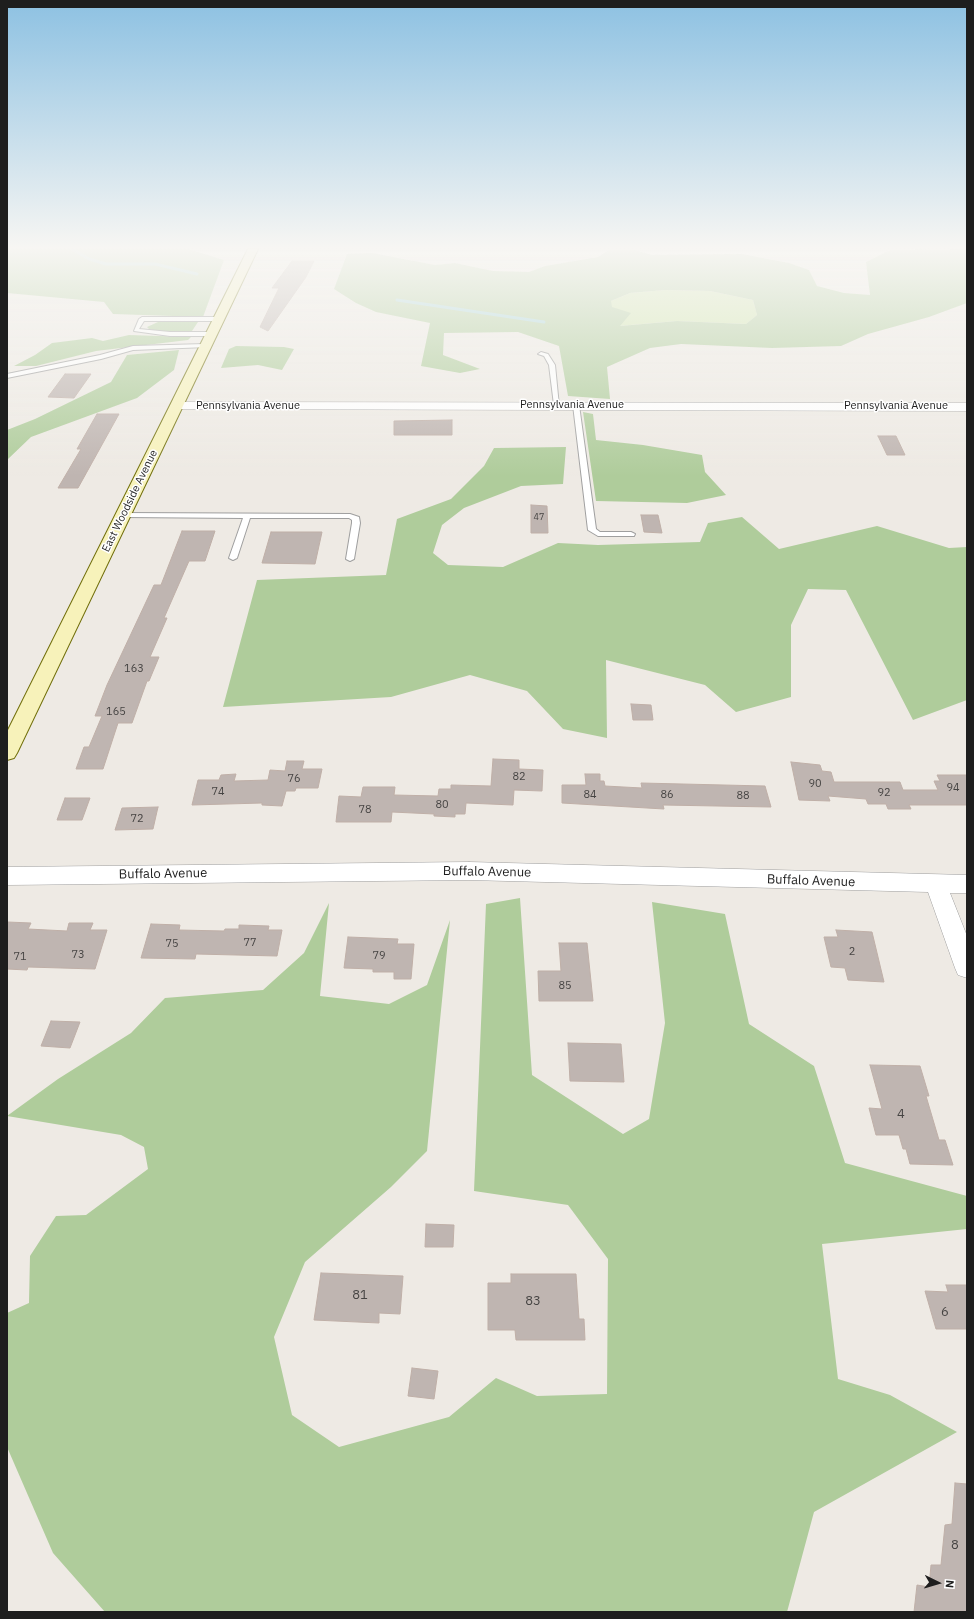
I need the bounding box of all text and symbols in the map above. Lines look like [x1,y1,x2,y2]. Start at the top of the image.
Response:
street label: Pennsylvania Avenue [520,398,624,412]
street label: Pennsylvania Avenue [196,399,300,413]
street label: Pennsylvania Avenue [844,399,948,413]
street label: East Woodside Avenue [99,448,161,554]
house number: 47 [534,512,544,522]
house number: 163 [124,662,144,676]
house number: 165 [106,705,126,719]
house number: 82 [512,770,526,784]
house number: 76 [287,772,301,786]
house number: 90 [808,777,822,791]
house number: 94 [946,781,960,795]
house number: 74 [211,785,225,799]
house number: 92 [877,786,891,800]
house number: 84 [583,788,597,802]
house number: 86 [660,788,674,802]
house number: 88 [736,789,750,803]
house number: 80 [435,798,449,812]
house number: 78 [358,803,372,817]
house number: 72 [130,812,144,826]
street label: Buffalo Avenue [443,863,531,881]
street label: Buffalo Avenue [119,865,207,883]
street label: Buffalo Avenue [766,872,856,890]
house number: 77 [243,936,257,950]
house number: 75 [165,937,179,951]
house number: 2 [849,945,855,959]
house number: 73 [71,948,85,962]
house number: 79 [372,949,386,963]
house number: 71 [13,950,27,964]
house number: 85 [558,979,572,993]
house number: 4 [897,1106,905,1122]
house number: 81 [352,1287,368,1303]
house number: 83 [525,1293,541,1309]
house number: 6 [941,1304,949,1320]
house number: 8 [951,1537,959,1553]
north arrow [918,1563,958,1603]
text: N [943,1579,957,1589]

